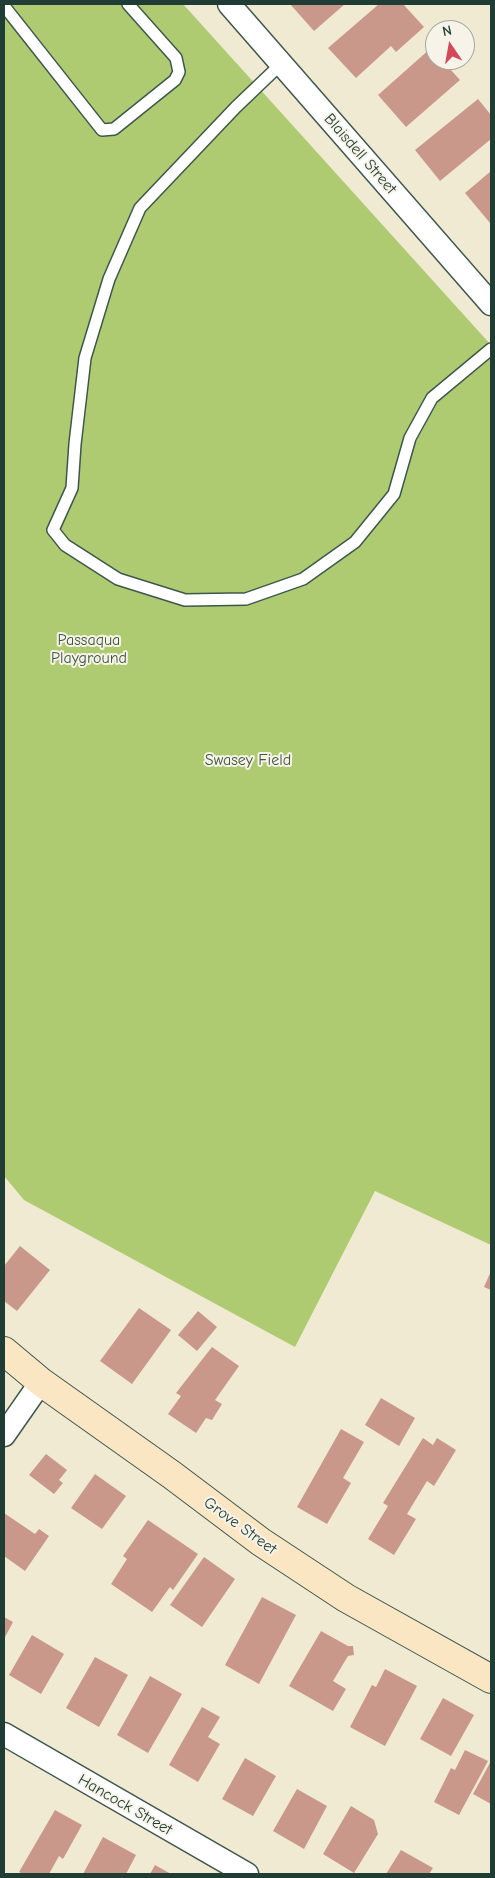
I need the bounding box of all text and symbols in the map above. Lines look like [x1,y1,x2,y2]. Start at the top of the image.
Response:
north arrow [425,20,475,70]
text: N [441,22,453,40]
street label: Blaisdell Street [320,110,400,198]
park label: Passaqua Playground [51,630,127,668]
park label: Swasey Field [205,750,291,770]
street label: Grove Street [200,1493,280,1559]
street label: Hancock Street [74,1770,176,1840]

